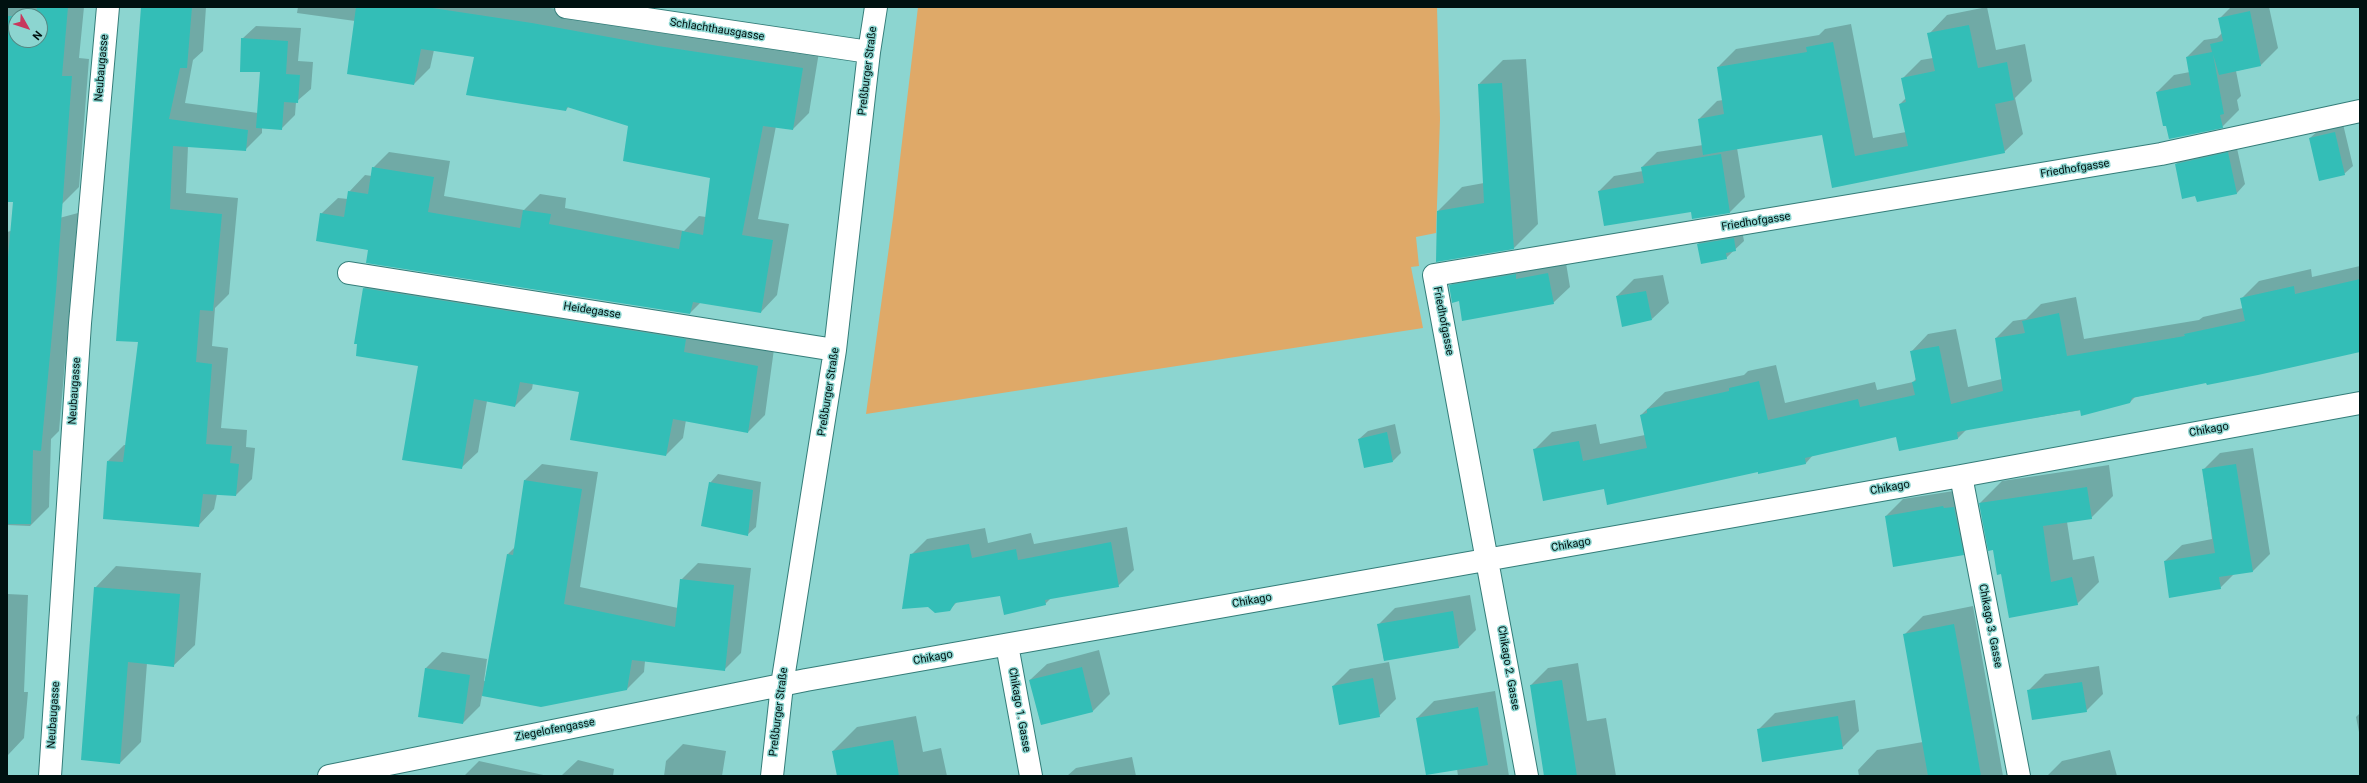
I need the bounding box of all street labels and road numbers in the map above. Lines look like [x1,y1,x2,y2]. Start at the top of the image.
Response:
street label: Schlachthausgasse [669,16,765,44]
street label: Preßburger Straße [856,26,880,116]
street label: Neubaugasse [92,34,112,102]
street label: Friedhofgasse [2040,157,2110,181]
street label: Friedhofgasse [1721,210,1791,234]
street label: Friedhofgasse [1430,286,1456,356]
street label: Heidegasse [562,300,622,322]
street label: Preßburger Straße [815,347,843,437]
street label: Neubaugasse [66,357,84,425]
street label: Chikago [2188,420,2230,440]
street label: Chikago [1869,478,1911,498]
street label: Chikago [1550,535,1592,555]
street label: Chikago 3. Gasse [1975,583,2005,669]
street label: Chikago [1231,591,1273,611]
street label: Chikago 2. Gasse [1494,625,1522,711]
street label: Chikago [912,648,954,668]
street label: Preßburger Straße [767,667,791,757]
street label: Chikago 1. Gasse [1005,667,1033,753]
street label: Neubaugasse [45,681,63,749]
street label: Ziegelofengasse [514,716,596,744]

